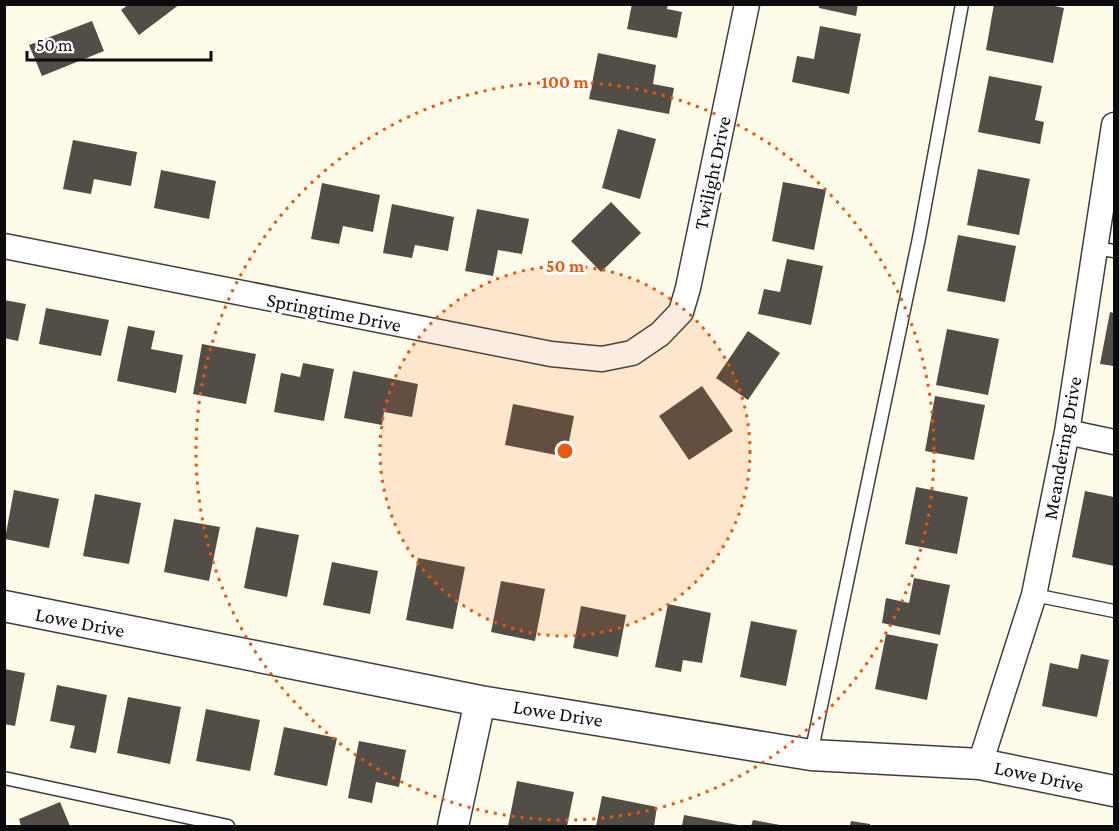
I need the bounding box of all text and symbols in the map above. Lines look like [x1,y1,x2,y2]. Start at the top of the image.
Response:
scale bar [27,24,212,62]
text: 50 m [36,35,73,55]
text: 100 m [541,72,589,92]
street label: Twilight Drive [689,114,736,232]
text: 50 m [546,256,585,276]
street label: Springtime Drive [265,288,403,337]
street label: Meandering Drive [1039,375,1086,521]
centre of rings [555,441,575,461]
street label: Lowe Drive [34,603,127,641]
street label: Lowe Drive [512,695,605,731]
street label: Lowe Drive [992,756,1086,796]

